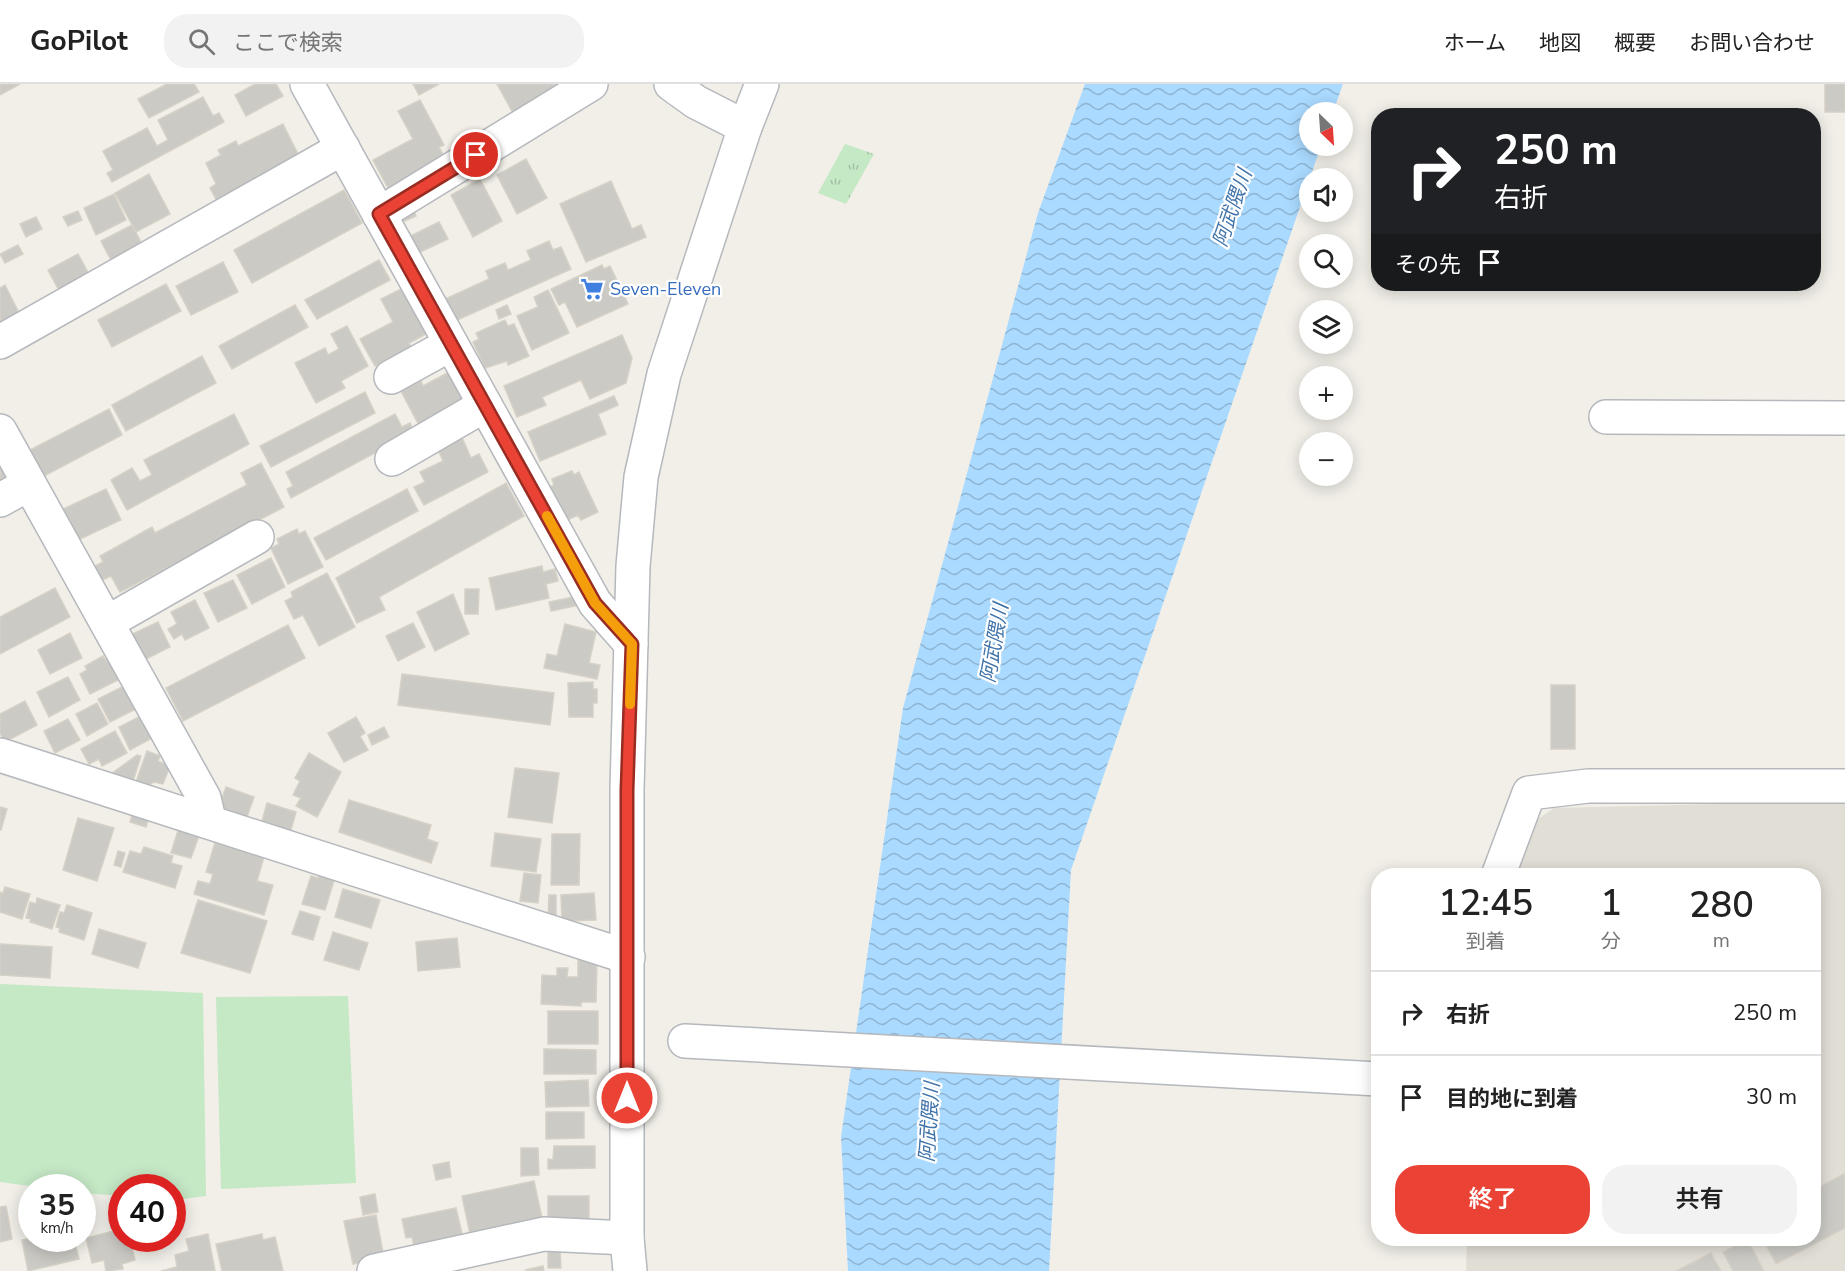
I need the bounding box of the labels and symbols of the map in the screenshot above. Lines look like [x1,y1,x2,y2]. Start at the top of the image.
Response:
north arrow [1299,102,1353,156]
pin [450,129,501,180]
water label: 阿武隈川 [1207,164,1259,250]
supermarket icon: Seven-Eleven [579,276,605,302]
place label: Seven-Eleven [610,277,721,301]
water label: 阿武隈川 [974,599,1015,685]
position arrow [595,1066,659,1130]
water label: 阿武隈川 [913,1079,946,1163]
speed limit sign: 40 [108,1174,186,1252]

